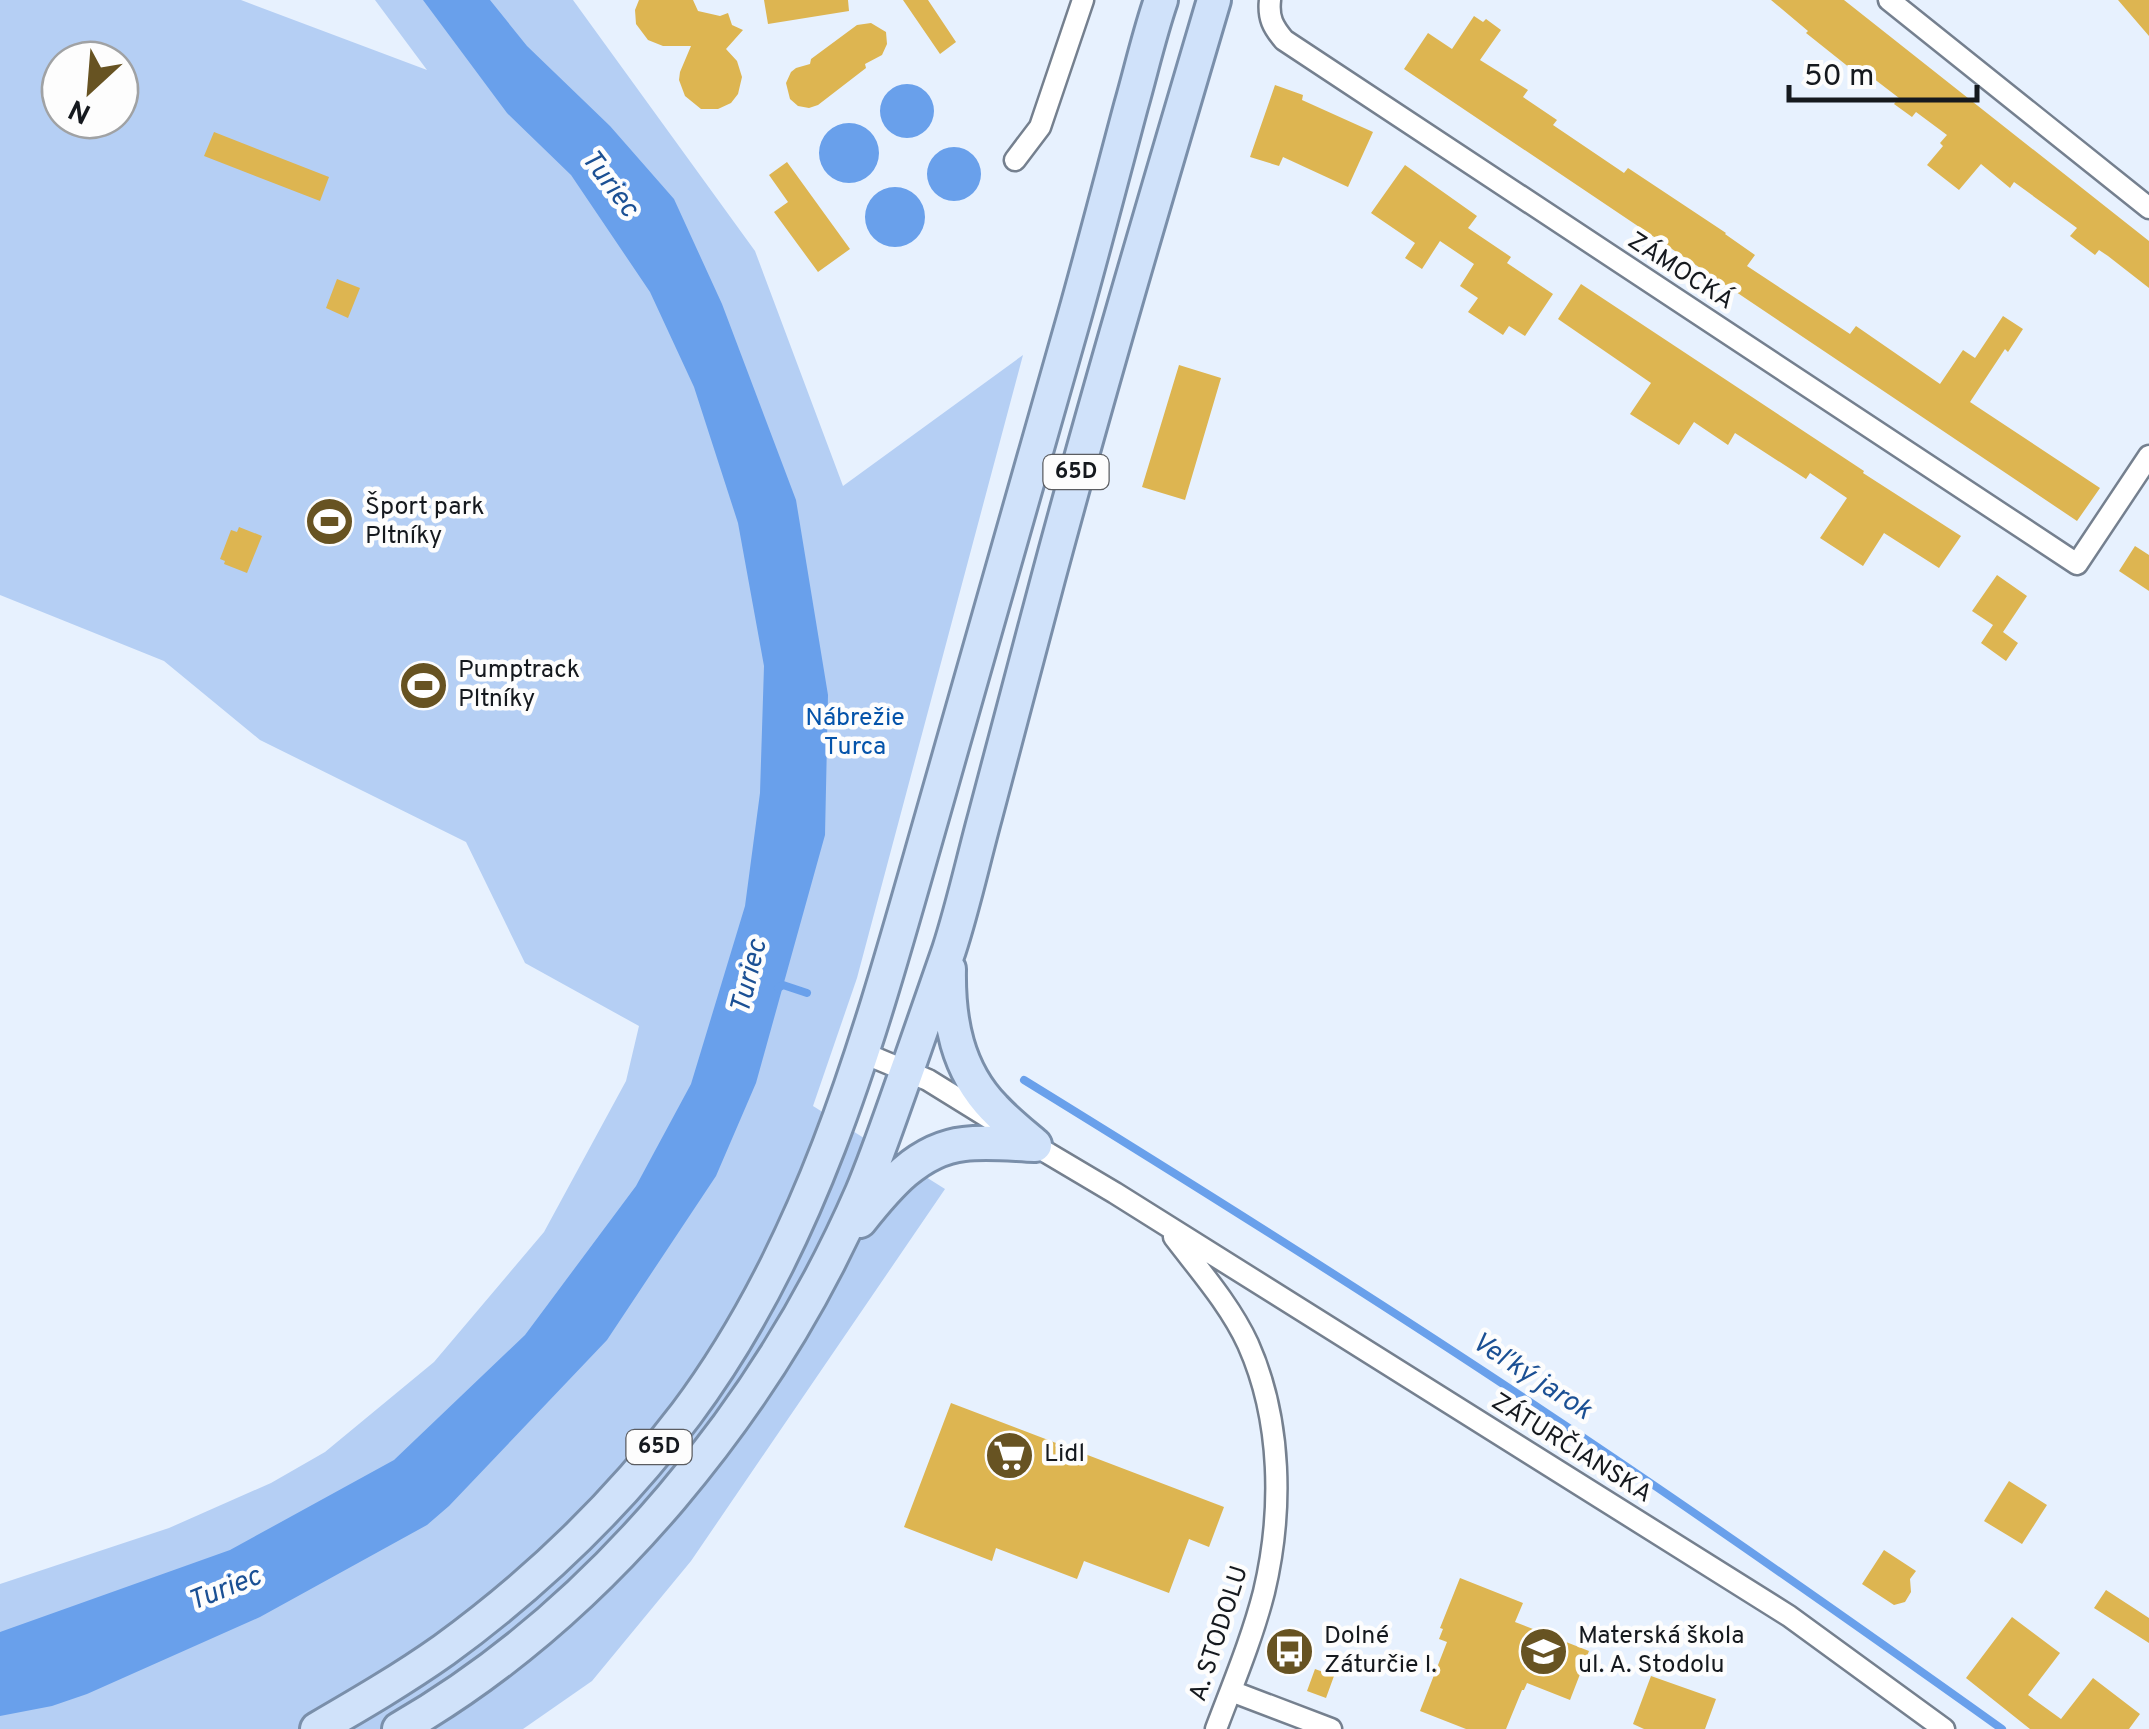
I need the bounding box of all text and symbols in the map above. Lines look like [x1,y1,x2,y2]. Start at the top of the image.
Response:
north arrow [40,40,140,140]
scale bar [1789,40,1976,102]
text: 50 m [1804,59,1874,96]
text: N [63,89,97,130]
water label: Turiec [572,143,646,225]
street label: ZÁMOCKÁ [1621,225,1740,318]
road number: 65D [1044,455,1108,489]
place label: Šport park Pltníky [365,491,485,553]
sports icon: Šport park Pltníky [304,496,356,548]
place label: Pumptrack Pltníky [458,655,580,716]
sports icon: Pumptrack Pltníky [397,659,449,711]
park label: Nábrežie Turca [805,703,905,764]
water label: Turiec [723,935,777,1018]
water label: Veľký jarok [1464,1325,1599,1430]
street label: ZÁTURČIANSKA [1485,1386,1658,1511]
supermarket icon: Lidl [983,1429,1035,1481]
road number: 65D [626,1430,692,1464]
place label: Lidl [1044,1439,1085,1471]
water label: Turiec [183,1559,267,1621]
street label: A. STODOLU [1183,1562,1257,1706]
place label: Dolné Záturčie I. [1324,1621,1437,1682]
place label: Materská škola ul. A. Stodolu [1578,1621,1744,1682]
bus stop icon: Dolné Záturčie I. [1263,1625,1315,1677]
school or university icon: Materská škola ul. A. Stodolu [1517,1625,1569,1677]

